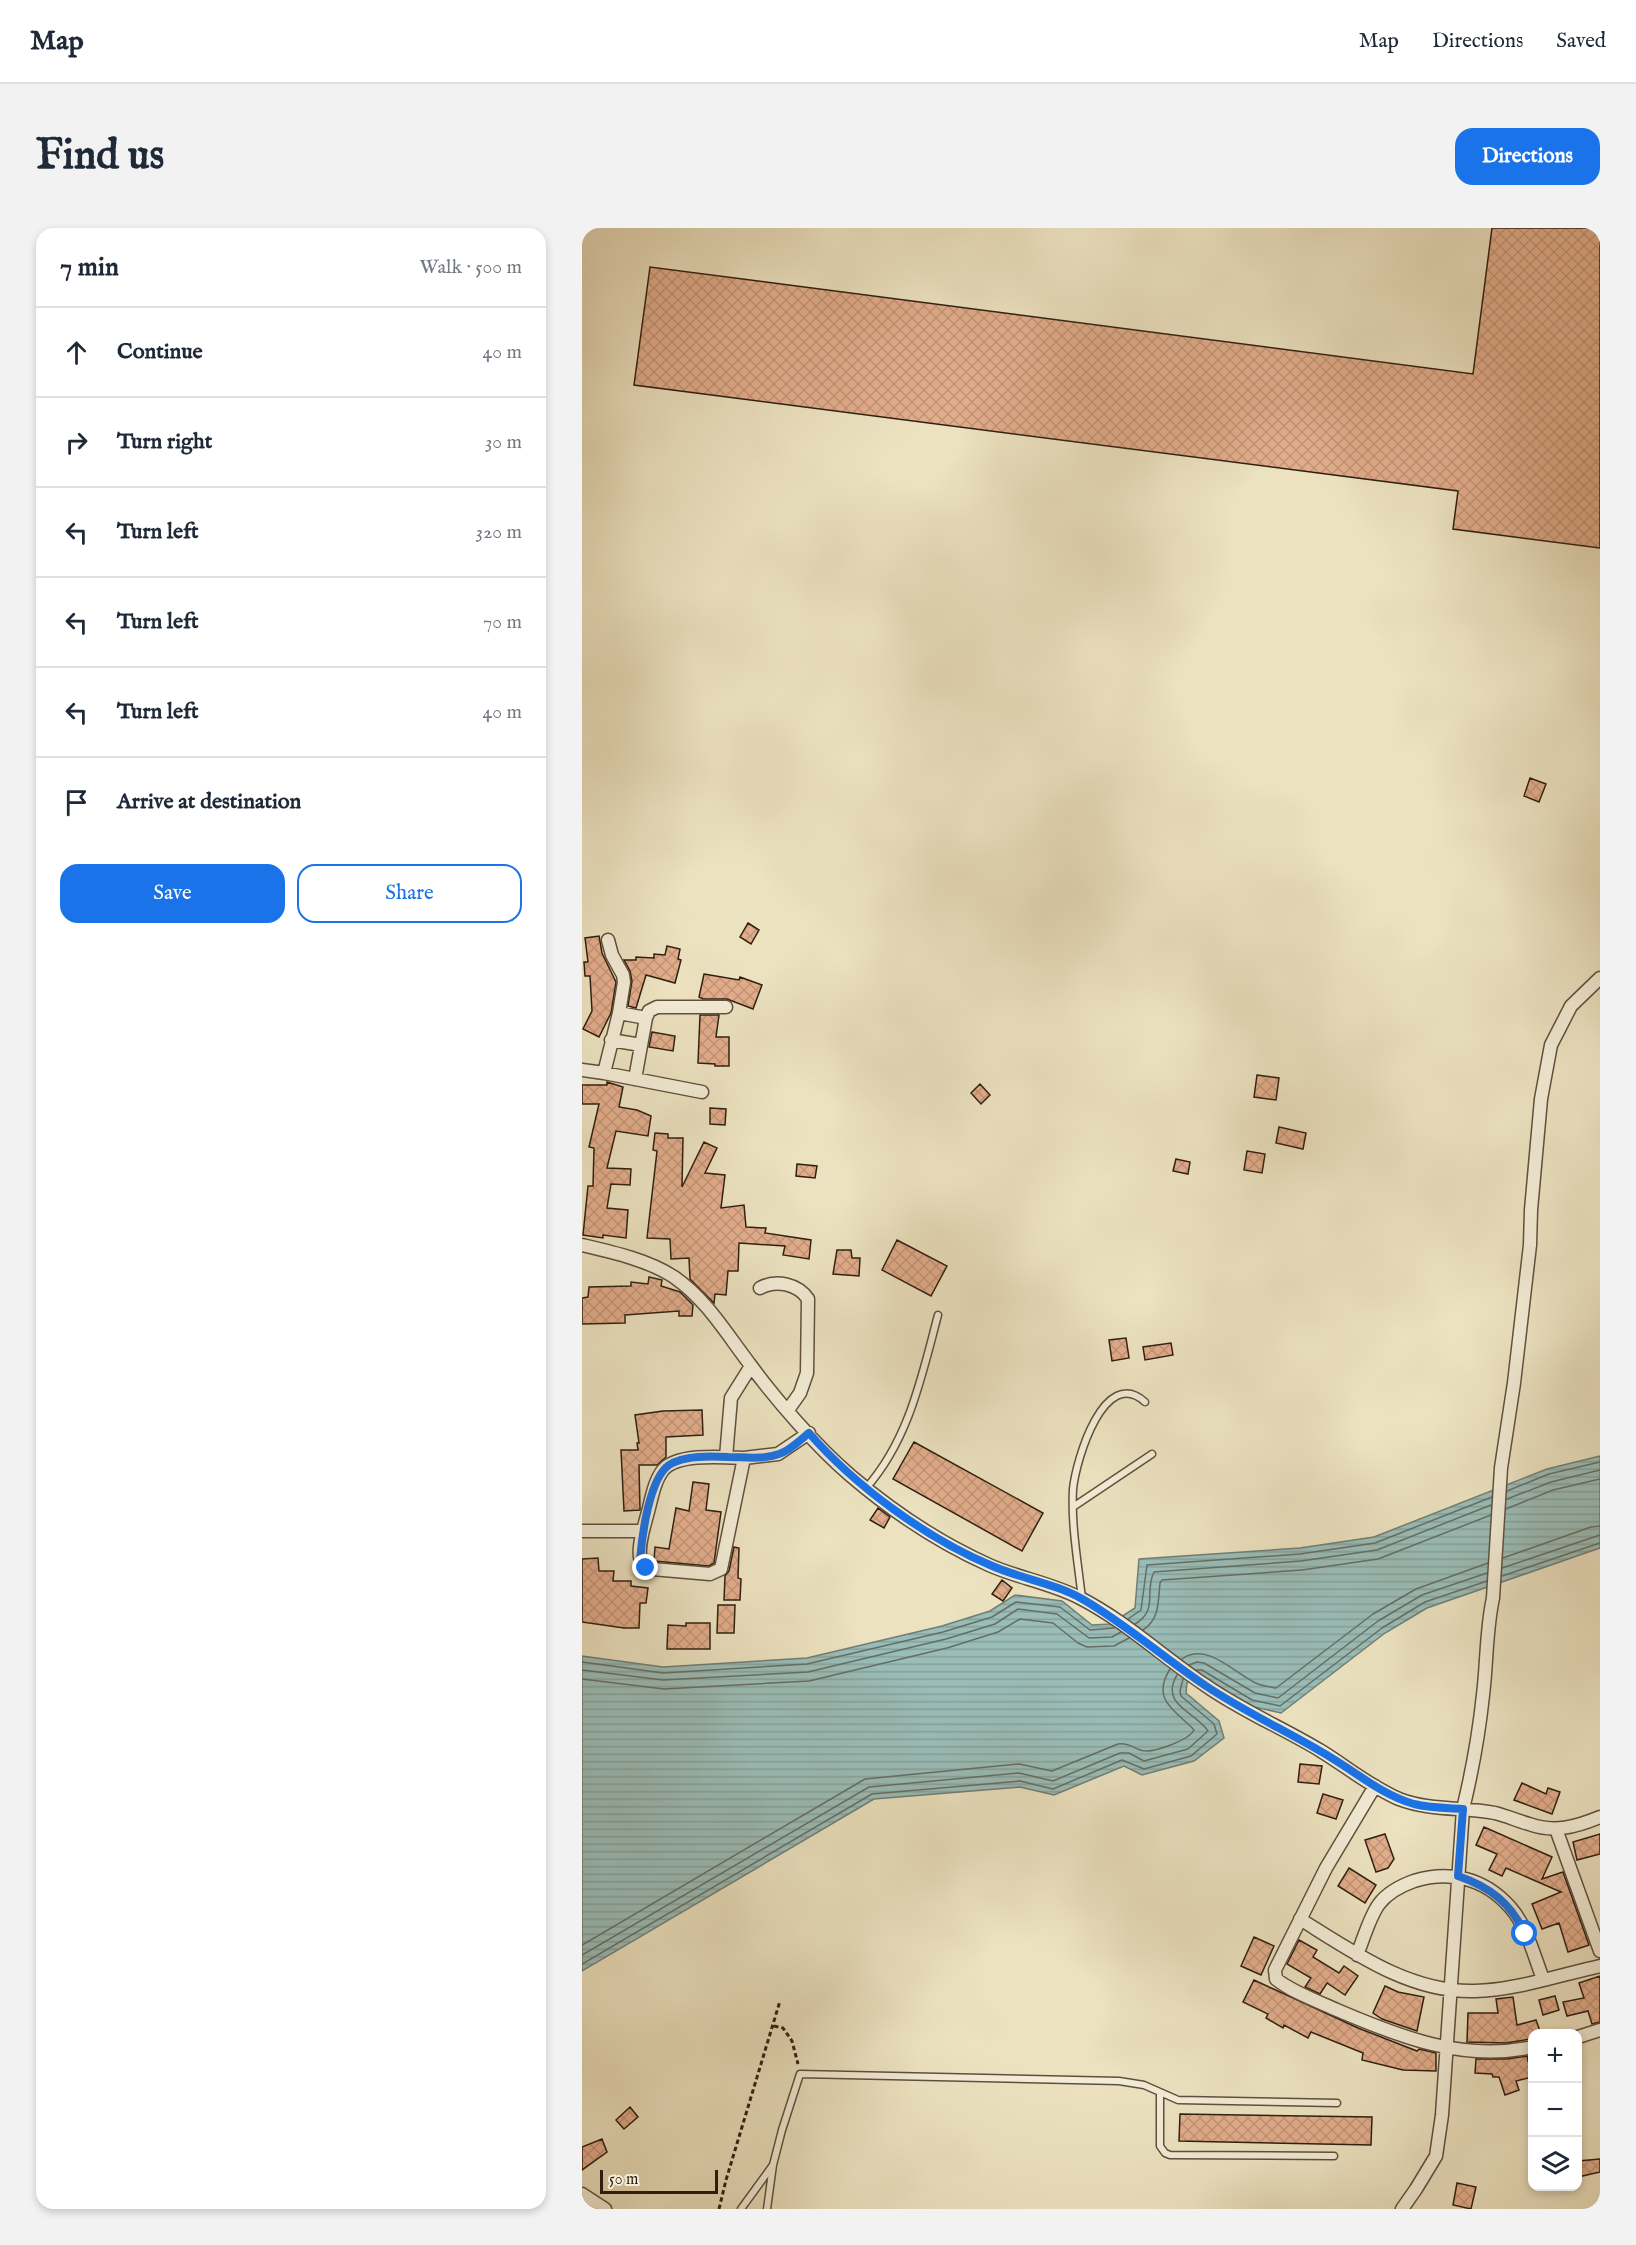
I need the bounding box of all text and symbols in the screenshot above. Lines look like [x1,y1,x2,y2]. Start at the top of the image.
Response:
text: Map [30,24,84,59]
text: Map [1359,28,1399,55]
text: Directions [1432,28,1523,55]
text: Saved [1556,28,1606,55]
button: Directions [1455,128,1600,185]
text: Find us [36,130,164,183]
text: 7 min [60,251,119,284]
text: Walk · 500 m [420,255,522,280]
icon: ahead [60,336,93,369]
text: Continue [117,338,203,366]
text: 40 m [483,340,522,365]
icon: right [60,426,93,459]
text: Turn right [117,428,212,456]
text: 30 m [485,430,522,455]
icon: left [60,516,93,549]
text: Turn left [117,518,199,546]
text: 320 m [476,520,522,545]
icon: left [60,606,93,639]
text: Turn left [117,608,199,636]
text: 70 m [483,610,522,635]
icon: left [60,696,93,729]
text: Turn left [117,698,199,726]
text: 40 m [483,700,522,725]
icon: arrive [60,786,93,819]
text: Arrive at destination [117,788,301,816]
button: Save [60,864,285,923]
button: Share [297,864,522,923]
route end [632,1554,658,1580]
route start [1511,1920,1537,1946]
map controls [1528,2029,1582,2191]
button: + [1528,2029,1582,2083]
button: − [1528,2083,1582,2137]
button: layers [1528,2137,1582,2191]
scale bar [600,2167,718,2194]
text: 50 m [609,2170,638,2190]

